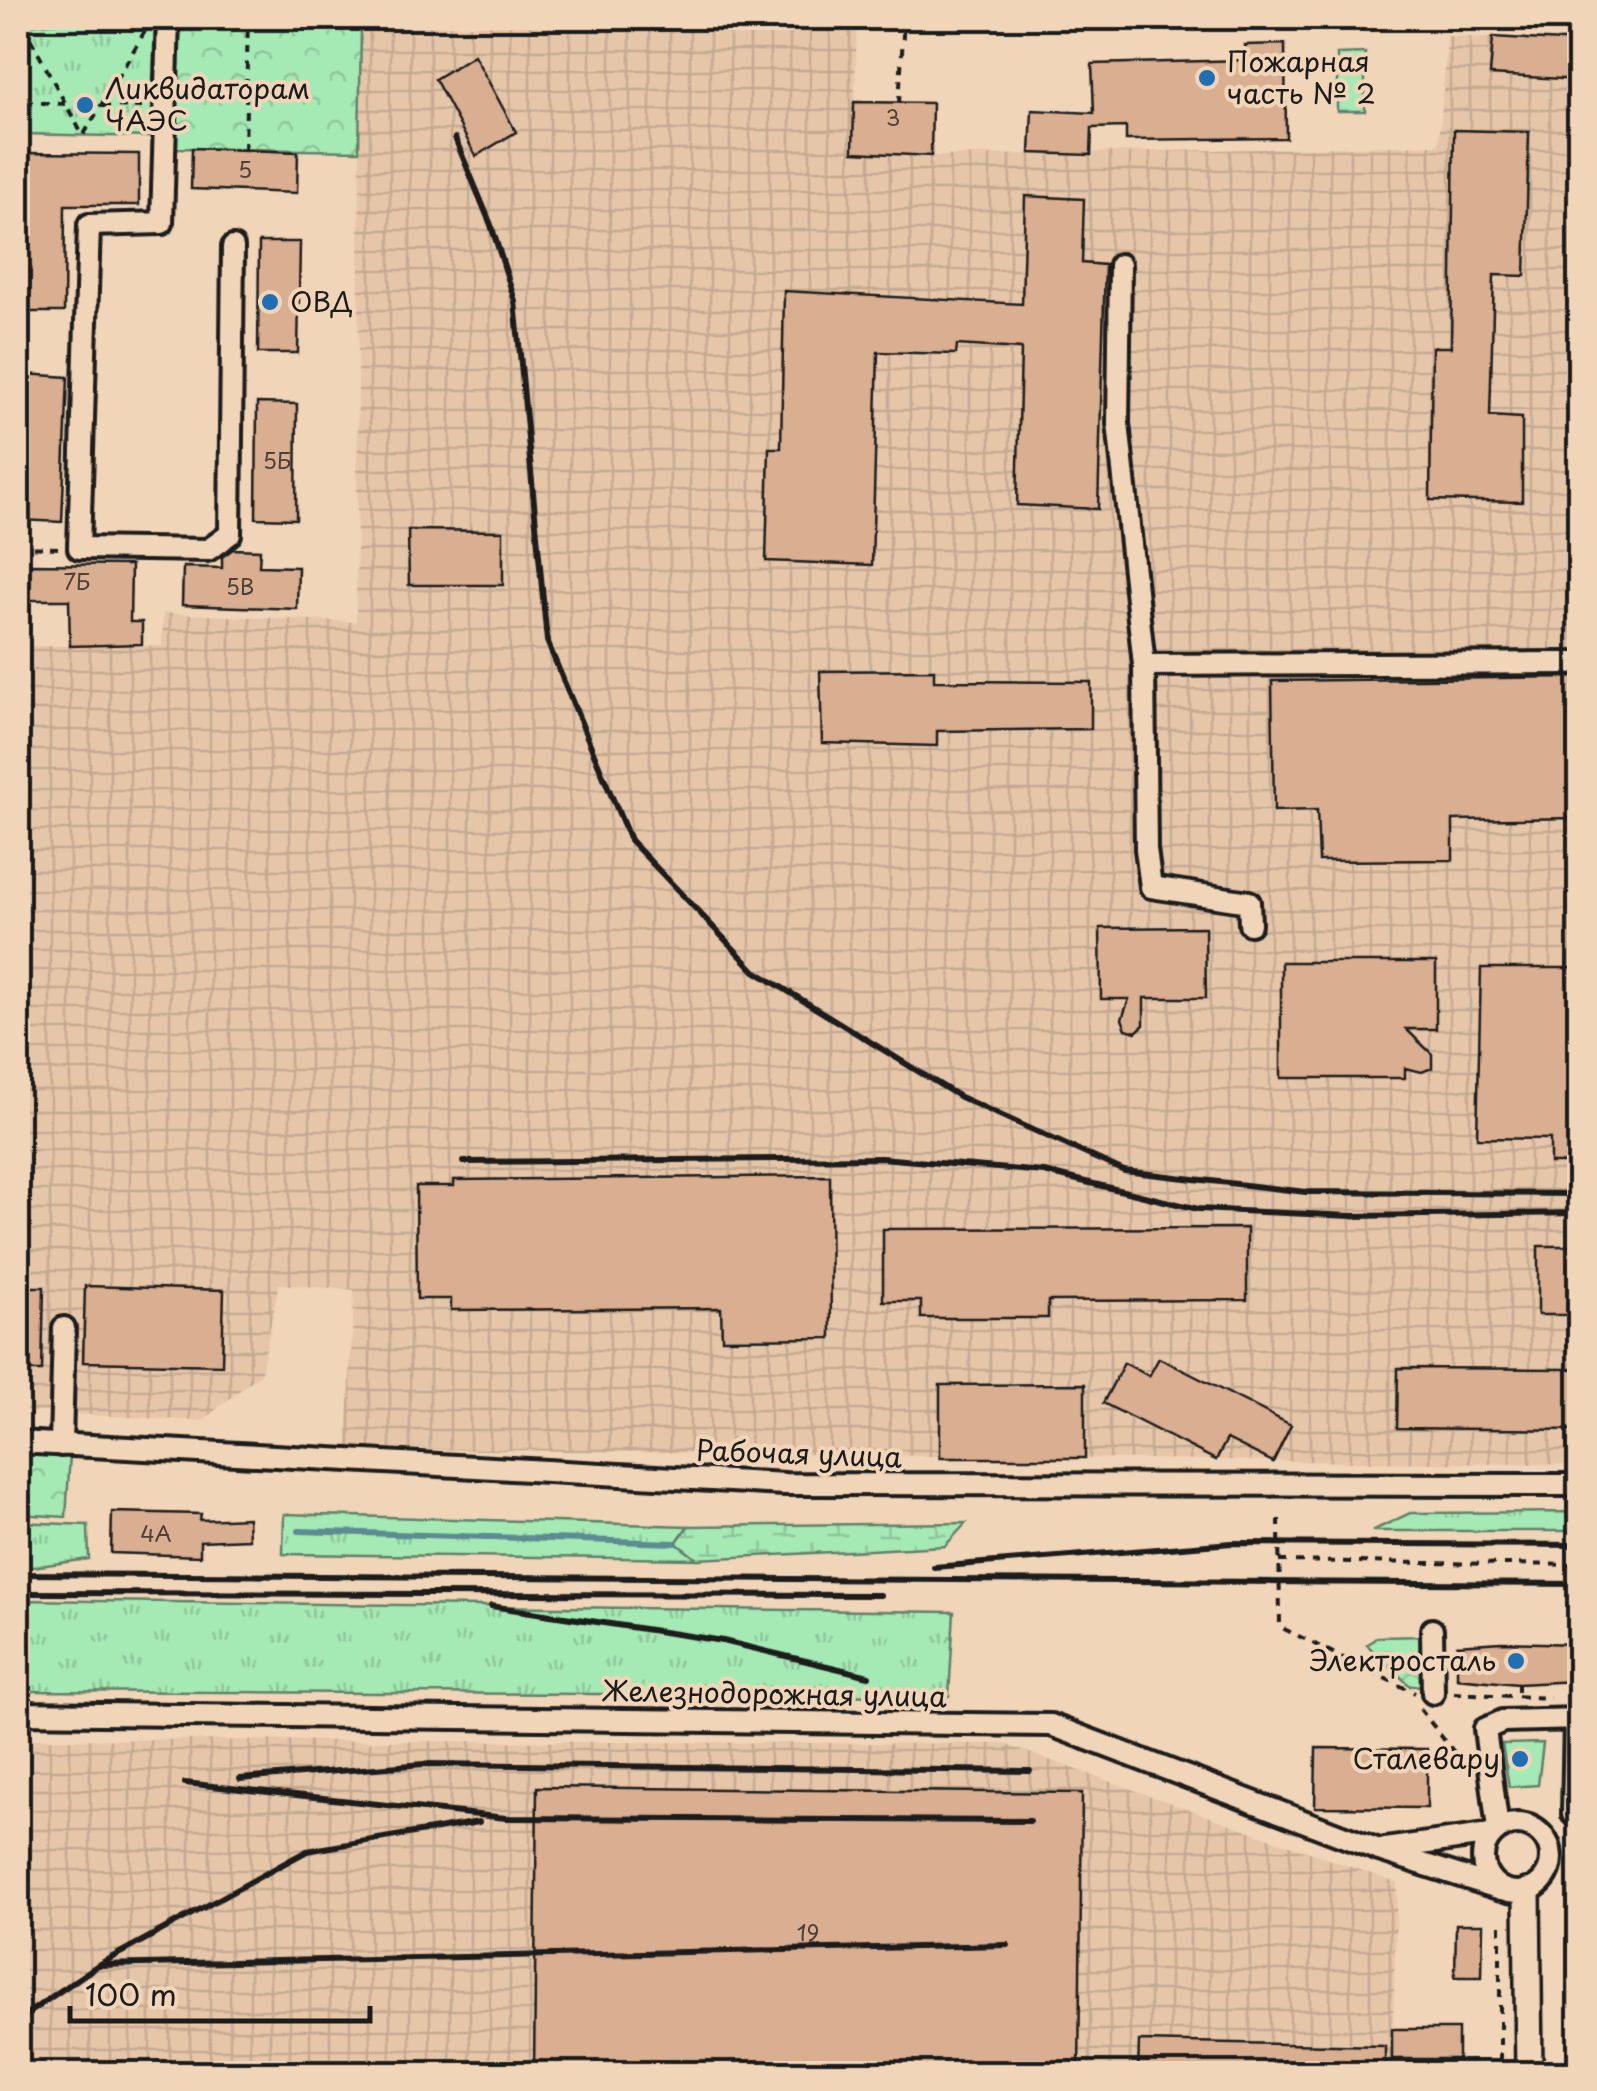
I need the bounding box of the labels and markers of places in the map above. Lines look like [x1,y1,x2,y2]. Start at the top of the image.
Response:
place label: Пожарная часть № 2 [1227,39,1376,114]
place label: Ликвидаторам ЧАЭС [105,66,311,141]
marker: Пожарная часть № 2 [1196,67,1218,89]
marker: Ликвидаторам ЧАЭС [74,94,96,116]
place label: ОВД [290,279,353,322]
marker: ОВД [259,291,281,313]
place label: Электросталь [1309,1638,1496,1681]
marker: Электросталь [1505,1650,1527,1672]
place label: Сталевару [1353,1736,1500,1779]
marker: Сталевару [1509,1748,1531,1770]

